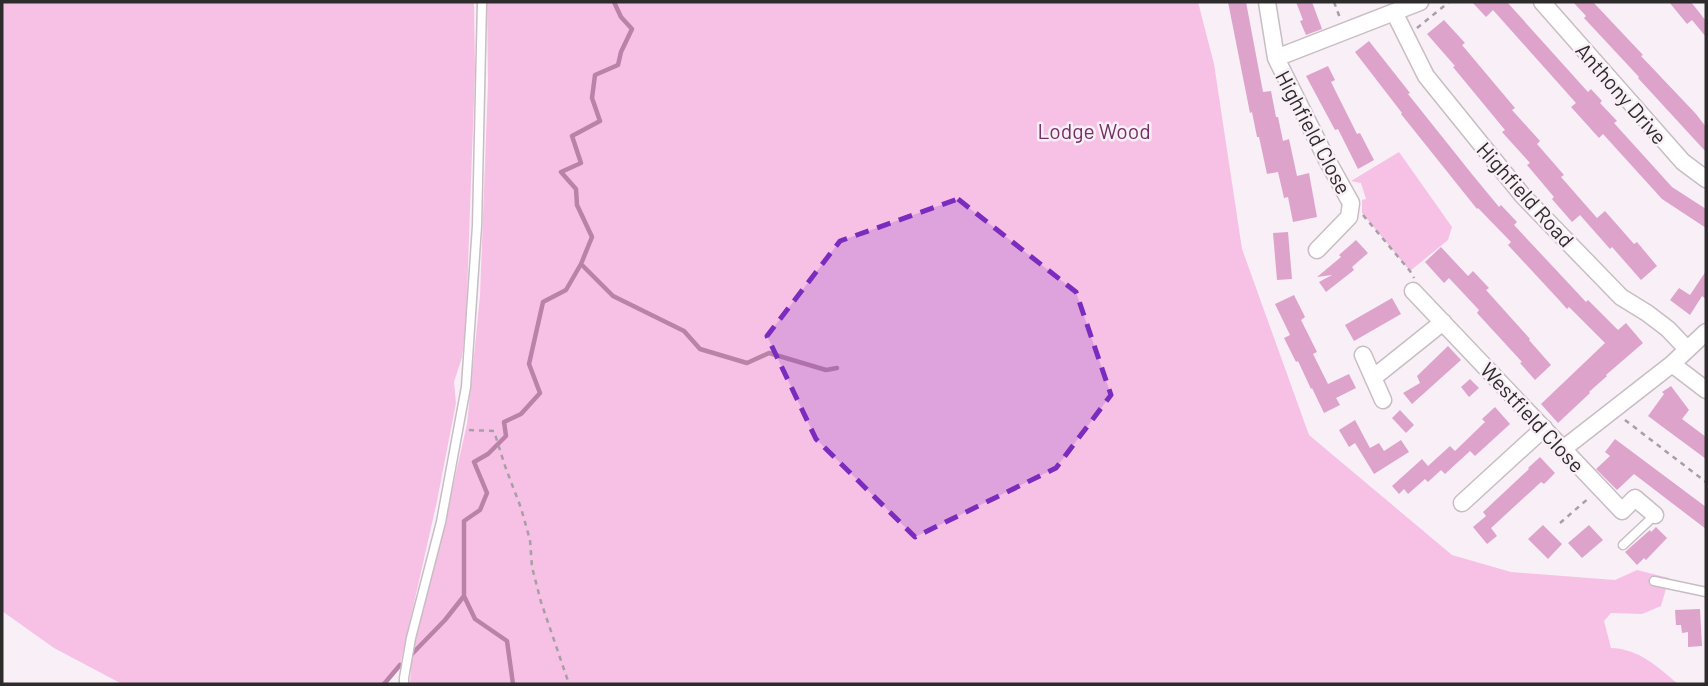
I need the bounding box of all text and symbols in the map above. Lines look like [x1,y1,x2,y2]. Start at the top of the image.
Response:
street label: Anthony Drive [1571,37,1673,149]
street label: Highfield Close [1271,66,1357,198]
park label: Lodge Wood [1037,118,1151,143]
street label: Highfield Road [1472,136,1580,252]
street label: Westfield Close [1476,357,1590,477]

